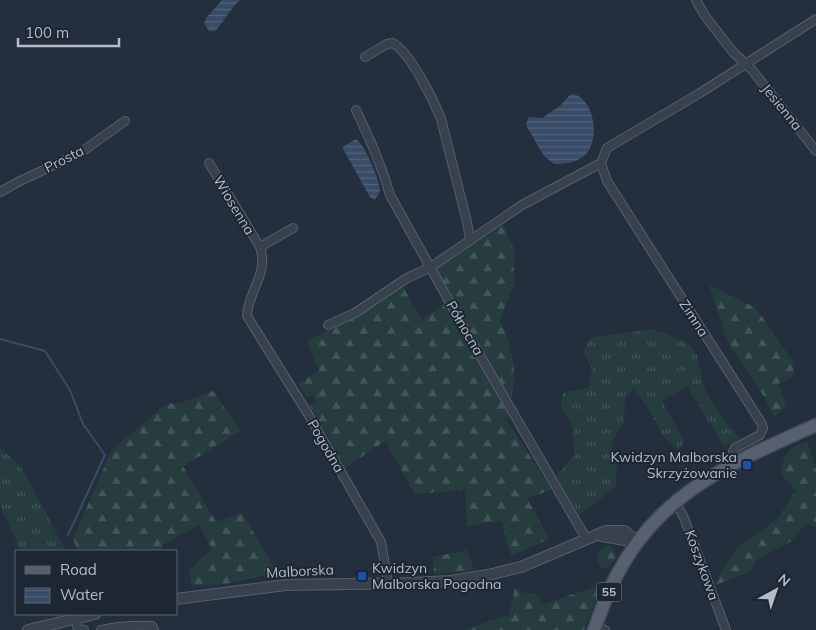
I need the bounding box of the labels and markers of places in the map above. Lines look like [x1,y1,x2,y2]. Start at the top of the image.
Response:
place label: Kwidzyn Malborska Skrzyżowanie [611,448,737,482]
marker: Kwidzyn Malborska Skrzyżowanie [741,459,753,471]
place label: Kwidzyn Malborska Pogodna [372,559,502,593]
marker: Kwidzyn Malborska Pogodna [356,570,368,582]

